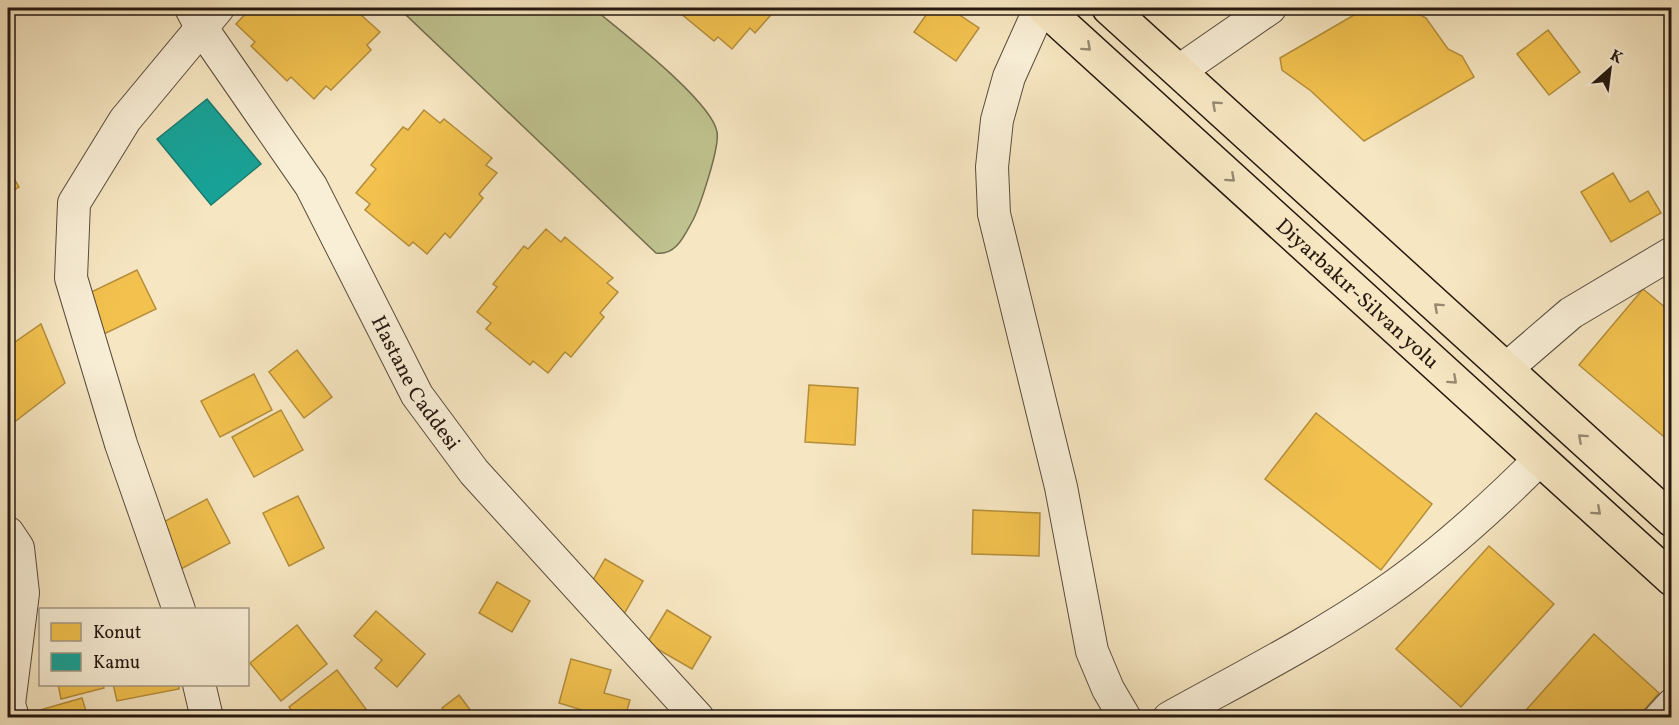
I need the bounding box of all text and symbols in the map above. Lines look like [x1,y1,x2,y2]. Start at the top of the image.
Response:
north arrow [1580,39,1640,99]
one-way arrow [1080,40,1091,51]
text: K [1606,45,1627,70]
one-way arrow [1212,101,1223,112]
one-way arrow [1224,171,1235,182]
street label: Diyarbakır-Silvan yolu [1269,212,1445,376]
one-way arrow [1434,303,1444,314]
street label: Hastane Caddesi [363,311,466,457]
one-way arrow [1446,373,1457,384]
one-way arrow [1578,434,1588,445]
one-way arrow [1591,504,1601,515]
legend [39,608,249,686]
text: Konut [93,621,141,646]
text: Kamu [93,651,140,676]

